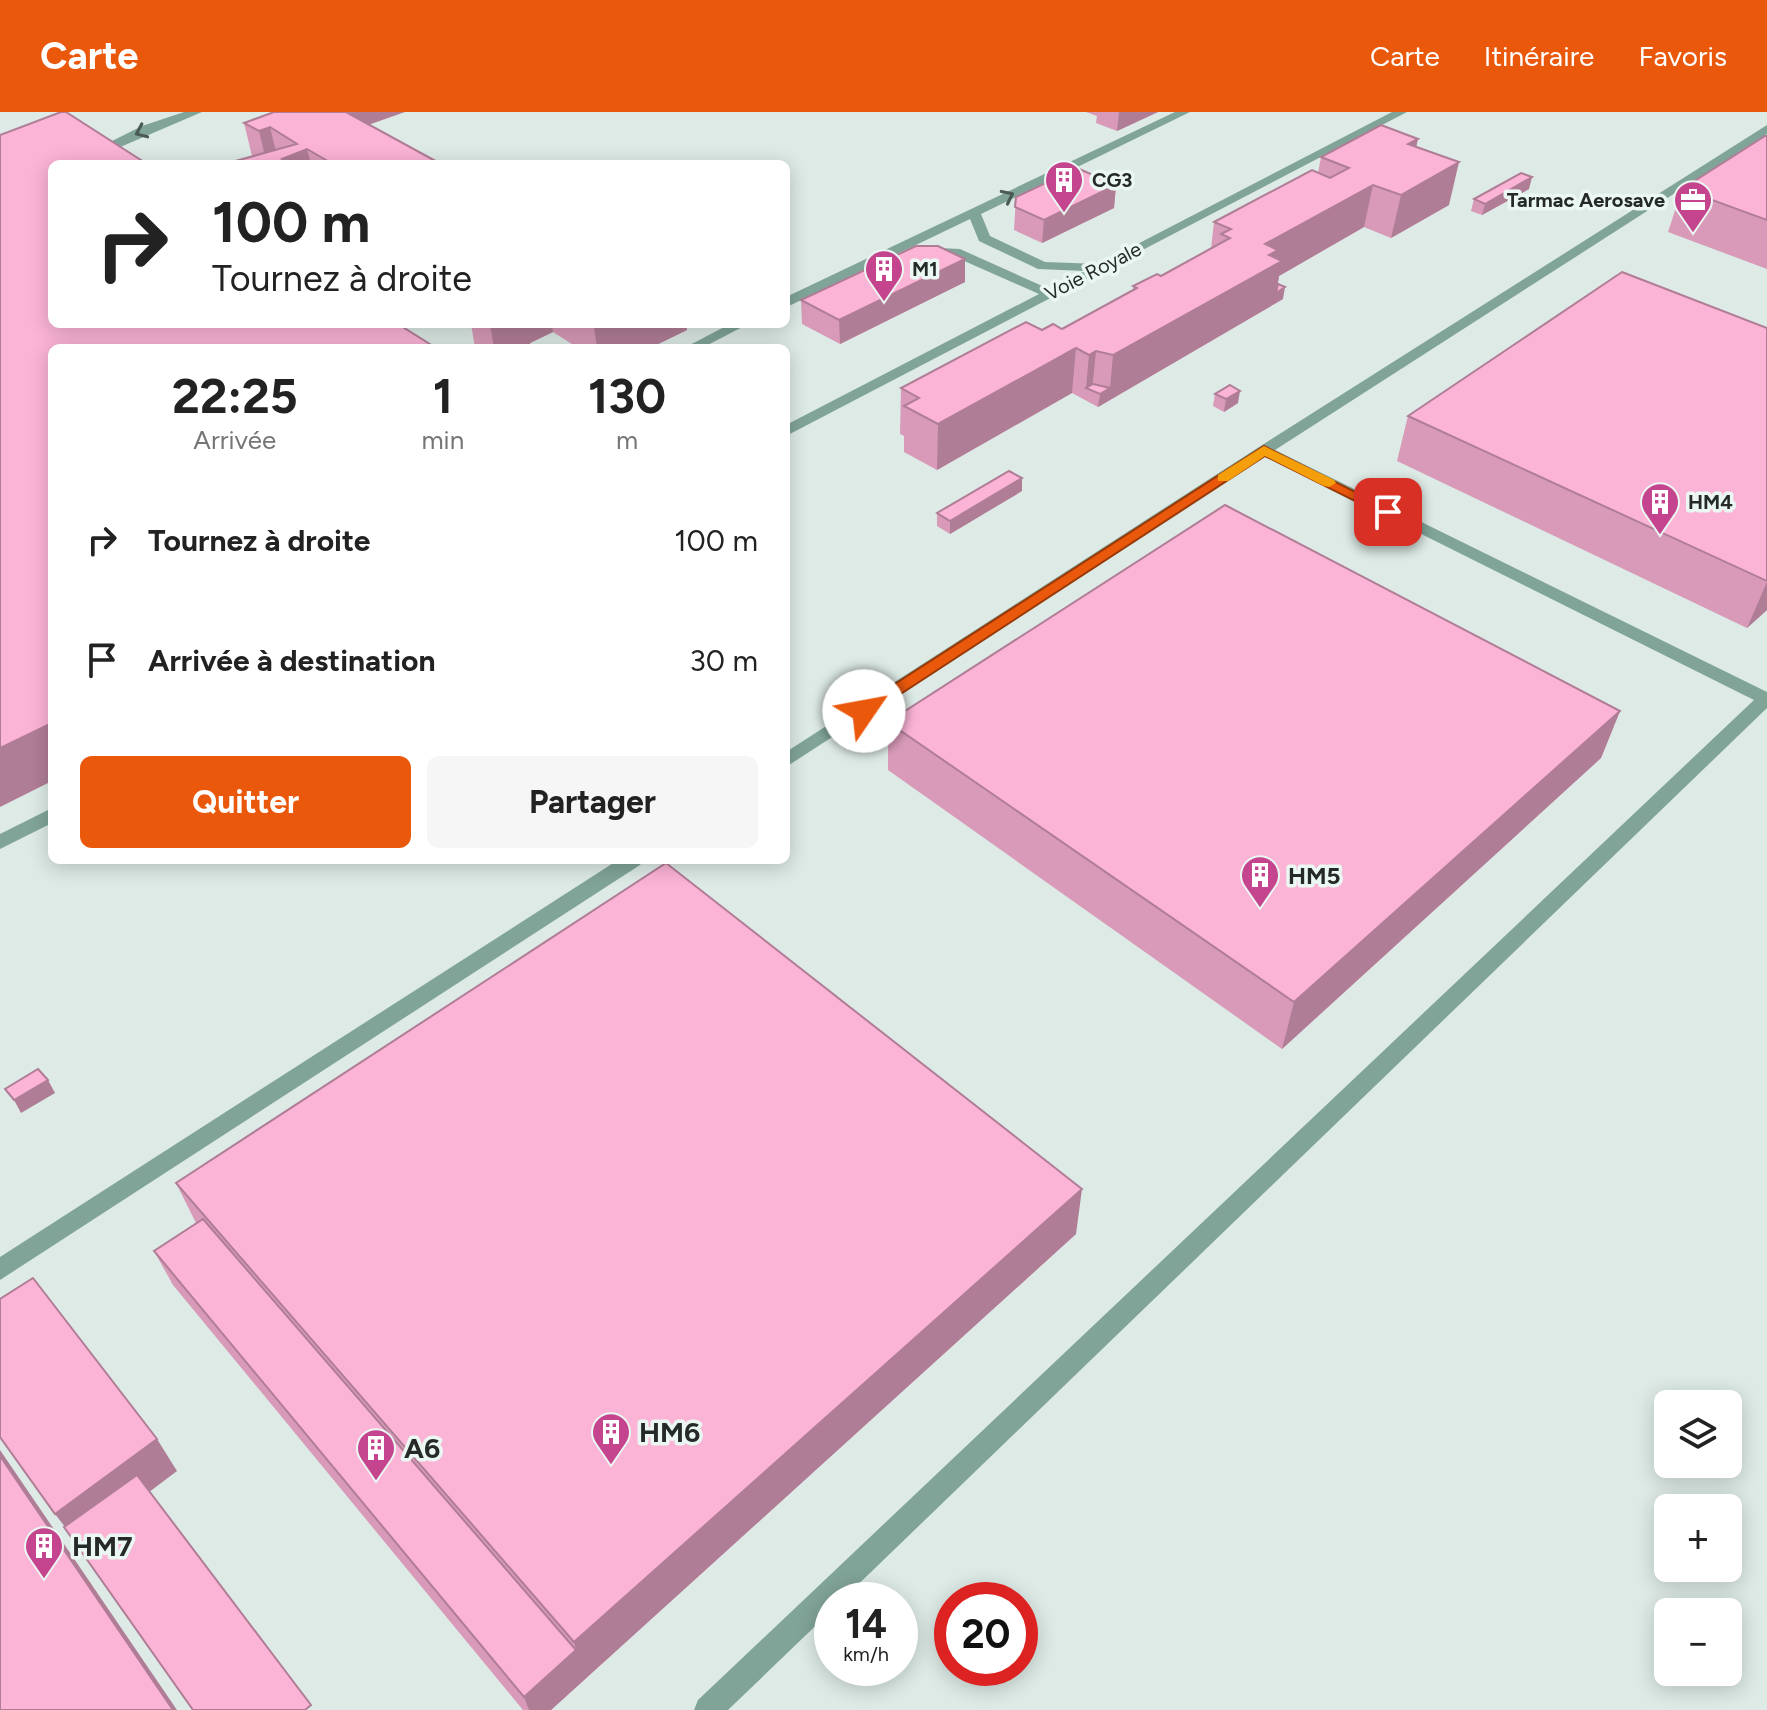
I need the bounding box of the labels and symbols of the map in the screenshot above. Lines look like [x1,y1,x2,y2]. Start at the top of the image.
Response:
one-way arrow [135,122,149,138]
building icon: CG3 [1043,159,1085,214]
place label: CG3 [1092,168,1132,192]
office icon: Tarmac Aerosave [1672,179,1714,234]
place label: Tarmac Aerosave [1507,188,1665,212]
one-way arrow [1000,190,1014,206]
street label: Voie Royale [1041,236,1145,305]
building icon: M1 [863,248,905,303]
place label: M1 [912,257,938,281]
pin [1354,478,1422,546]
building icon: HM4 [1639,481,1681,536]
place label: HM4 [1688,490,1733,514]
position arrow [822,669,906,753]
building icon: HM5 [1239,854,1281,909]
place label: HM5 [1288,861,1341,890]
building icon: HM6 [590,1411,632,1466]
place label: HM6 [639,1415,700,1449]
building icon: A6 [355,1427,397,1482]
place label: A6 [404,1431,440,1465]
building icon: HM7 [23,1525,65,1580]
place label: HM7 [72,1529,133,1563]
speed limit sign: 20 [934,1582,1038,1686]

